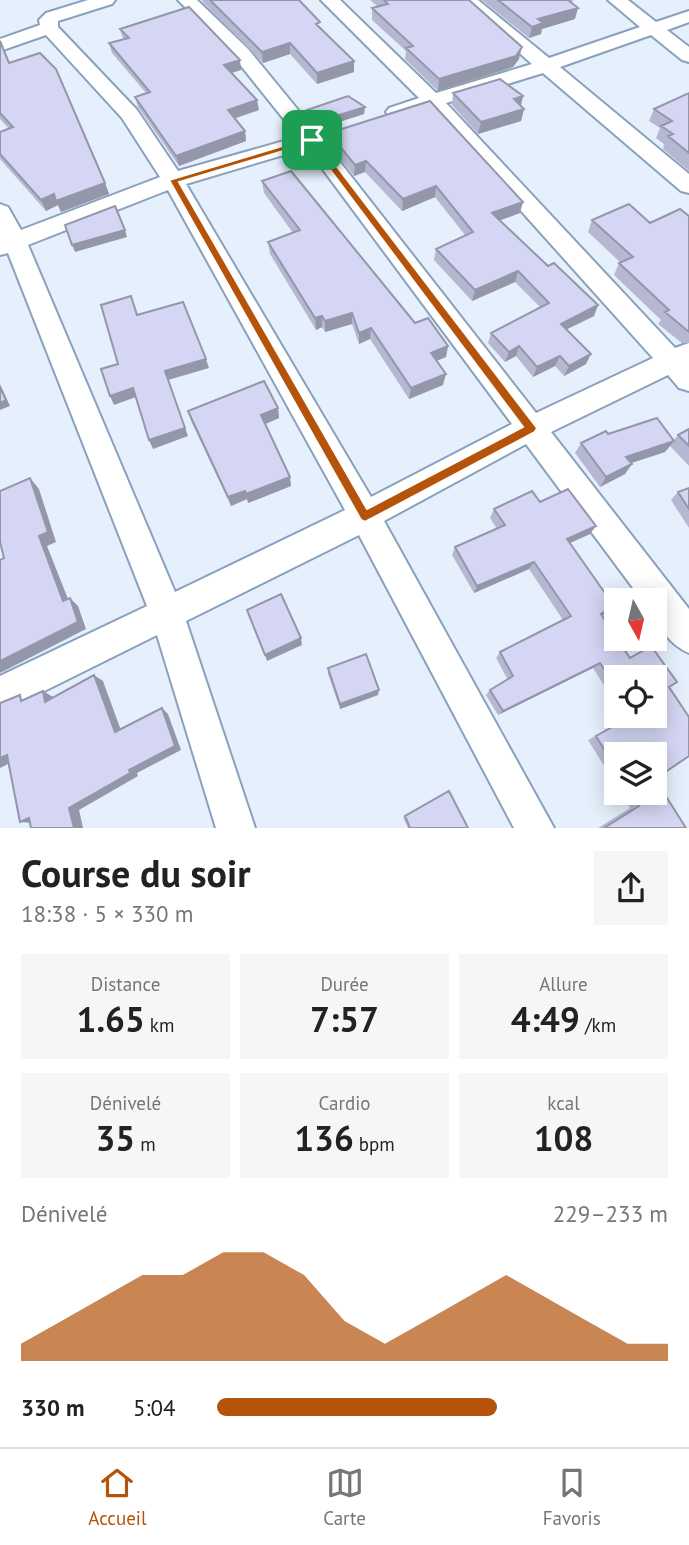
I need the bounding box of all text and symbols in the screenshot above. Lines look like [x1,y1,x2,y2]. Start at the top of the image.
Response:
pin [282,110,342,170]
icon: arrive [293,121,331,159]
north arrow [604,588,667,651]
map controls [604,588,667,805]
button: locate [604,665,667,728]
button: layers [604,742,667,805]
text: Course du soir [21,848,251,897]
button: share [594,851,668,925]
text: 18:38 · 5 × 330 m [21,899,193,928]
text: Distance [91,972,160,996]
text: Durée [320,972,369,996]
text: Allure [539,972,588,996]
text: 1.65 [77,996,145,1042]
text: 7:57 [310,996,379,1042]
text: 4:49 [511,996,580,1042]
text: km [145,1013,174,1037]
text: /km [580,1013,616,1037]
text: Dénivelé [90,1091,161,1115]
text: Cardio [319,1091,370,1115]
text: kcal [547,1091,580,1115]
text: 35 [95,1115,135,1161]
text: 136 [294,1115,354,1161]
text: 108 [534,1115,593,1161]
text: m [135,1132,156,1156]
text: bpm [354,1132,395,1156]
text: Dénivelé [21,1199,107,1228]
text: 229–233 m [553,1199,668,1228]
text: 330 m [21,1393,84,1422]
text: 5:04 [133,1393,176,1422]
tab: Accueil [88,1464,146,1530]
tab: Carte [323,1464,366,1530]
tab: Favoris [543,1464,601,1530]

